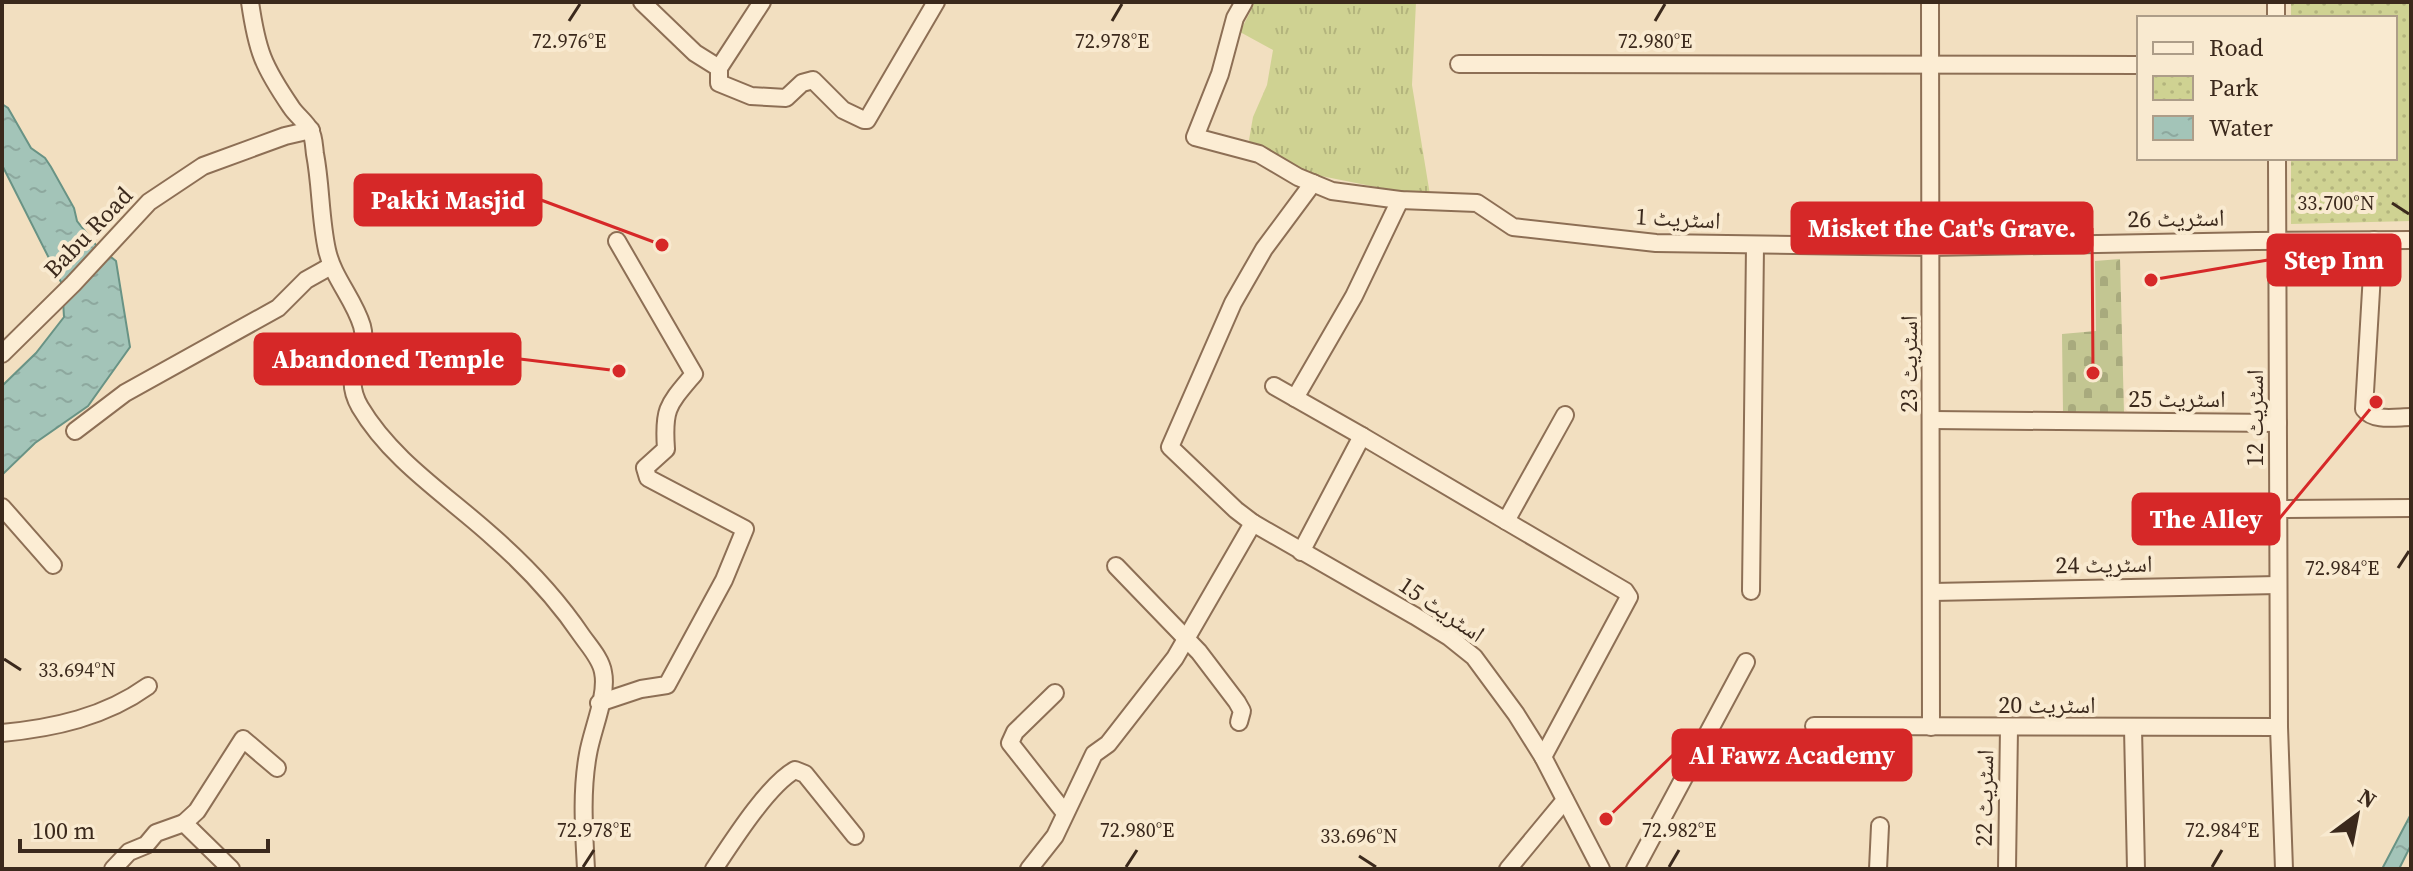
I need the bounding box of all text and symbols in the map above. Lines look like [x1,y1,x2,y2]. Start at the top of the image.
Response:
legend [2137,16,2397,160]
text: 72.976°E [532,27,606,55]
text: 72.978°E [1075,27,1149,55]
text: 72.980°E [1618,27,1692,55]
text: Road [2209,31,2264,64]
text: Park [2209,71,2259,104]
text: Water [2209,111,2273,144]
callout: Pakki Masjid [355,175,541,225]
street label: Babu Road [36,179,140,285]
text: Pakki Masjid [371,182,525,218]
text: 33.700°N [2297,189,2375,217]
street label: اسٹریٹ 1 [1635,199,1721,237]
street label: اسٹریٹ 26 [2127,201,2225,235]
callout: Misket the Cat's Grave. [1792,203,2092,253]
text: Misket the Cat's Grave. [1808,210,2076,246]
callout: Step Inn [2268,235,2400,285]
text: Step Inn [2284,242,2384,278]
street label: اسٹریٹ 23 [1892,315,1925,413]
callout: Abandoned Temple [255,334,520,384]
text: Abandoned Temple [272,341,504,377]
street label: اسٹریٹ 12 [2238,369,2271,467]
street label: اسٹریٹ 25 [2128,382,2226,415]
callout: The Alley [2133,494,2279,544]
text: The Alley [2149,501,2263,537]
street label: اسٹریٹ 24 [2055,547,2153,581]
text: 72.984°E [2305,554,2379,582]
street label: اسٹریٹ 15 [1392,568,1492,650]
text: 33.694°N [38,656,116,684]
street label: اسٹریٹ 20 [1998,688,2096,721]
callout: Al Fawz Academy [1673,730,1911,780]
text: Al Fawz Academy [1689,737,1895,773]
street label: اسٹریٹ 22 [1967,749,2001,847]
north arrow [2317,775,2397,855]
text: N [2353,781,2382,815]
scale bar [20,803,268,853]
text: 100 m [32,814,95,847]
text: 72.978°E [557,816,631,844]
text: 72.980°E [1100,816,1174,844]
text: 72.982°E [1642,816,1716,844]
text: 72.984°E [2185,816,2259,844]
text: 33.696°N [1320,822,1398,850]

